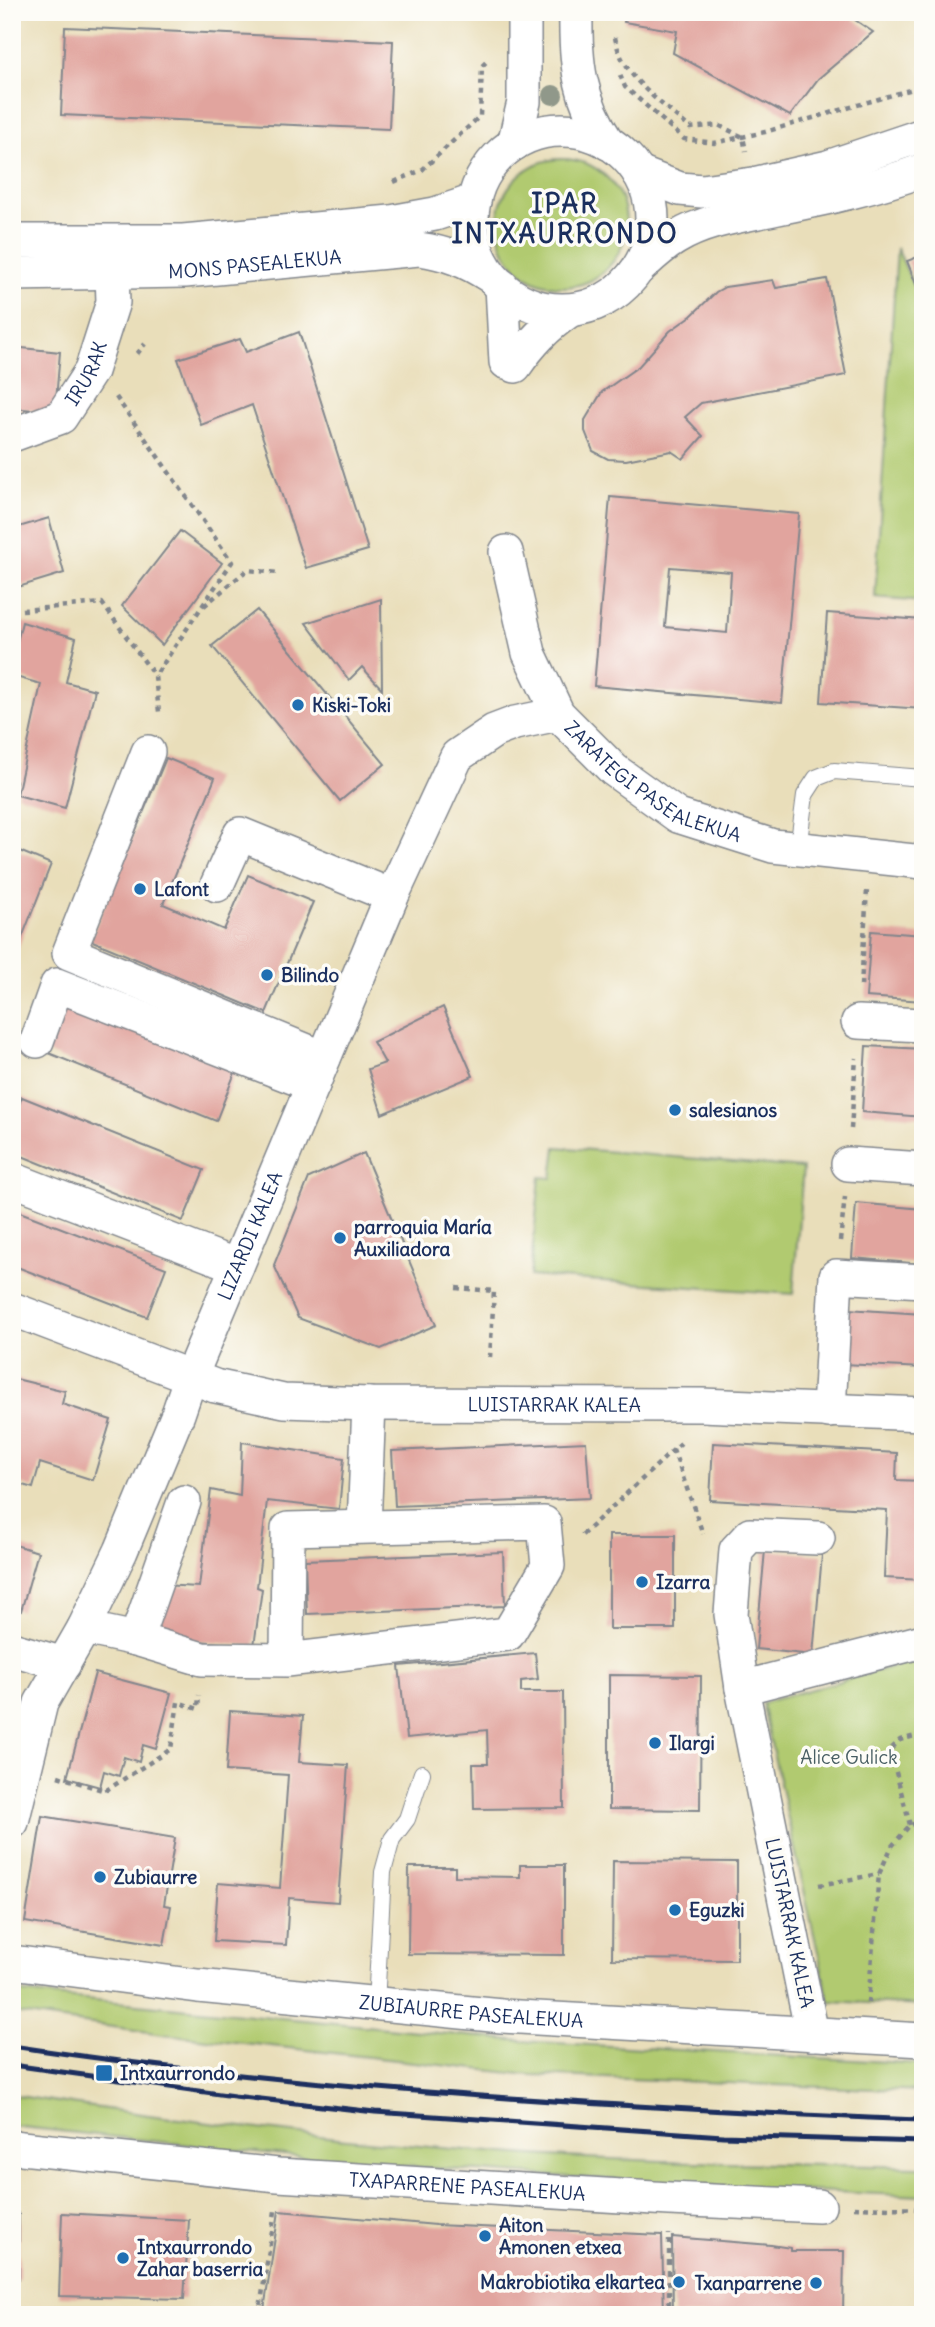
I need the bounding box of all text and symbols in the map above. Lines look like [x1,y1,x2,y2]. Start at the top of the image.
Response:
district label: IPAR INTXAURRONDO [451,187,679,250]
street label: MONS PASEALEKUA [168,244,342,283]
street label: IRURAK [60,338,112,410]
place label: Kiski-Toki [312,693,391,717]
marker: Kiski-Toki [290,697,306,713]
street label: ZARATEGI PASEALEKUA [560,716,744,847]
place label: Lafont [154,877,210,901]
marker: Lafont [132,881,148,897]
place label: Bilindo [281,963,339,987]
marker: Bilindo [259,967,275,983]
place label: salesianos [689,1098,777,1122]
marker: salesianos [667,1102,683,1118]
street label: LIZARDI KALEA [212,1168,287,1304]
place label: parroquia María Auxiliadora [354,1215,492,1261]
marker: parroquia María Auxiliadora [332,1230,348,1246]
street label: LUISTARRAK KALEA [467,1392,641,1417]
place label: Izarra [656,1570,710,1594]
marker: Izarra [634,1574,650,1590]
place label: Ilargi [669,1731,715,1755]
marker: Ilargi [647,1735,663,1751]
park label: Alice Gulick [800,1745,898,1769]
street label: LUISTARRAK KALEA [760,1836,820,2010]
place label: Zubiaurre [114,1865,197,1889]
marker: Zubiaurre [92,1869,108,1885]
place label: Eguzki [689,1898,745,1922]
marker: Eguzki [667,1902,683,1918]
street label: ZUBIAURRE PASEALEKUA [358,1990,584,2033]
place label: Intxaurrondo [120,2061,235,2085]
marker: Intxaurrondo [94,2063,114,2083]
street label: TXAPARRENE PASEALEKUA [348,2167,586,2206]
place label: Aiton Amonen etxea [499,2213,622,2259]
marker: Aiton Amonen etxea [477,2228,493,2244]
place label: Intxaurrondo Zahar baserria [137,2235,263,2281]
marker: Intxaurrondo Zahar baserria [115,2250,131,2266]
place label: Makrobiotika elkartea [480,2270,665,2294]
place label: Txanparrene [694,2271,802,2295]
marker: Makrobiotika elkartea [671,2274,687,2290]
marker: Txanparrene [808,2275,824,2291]

